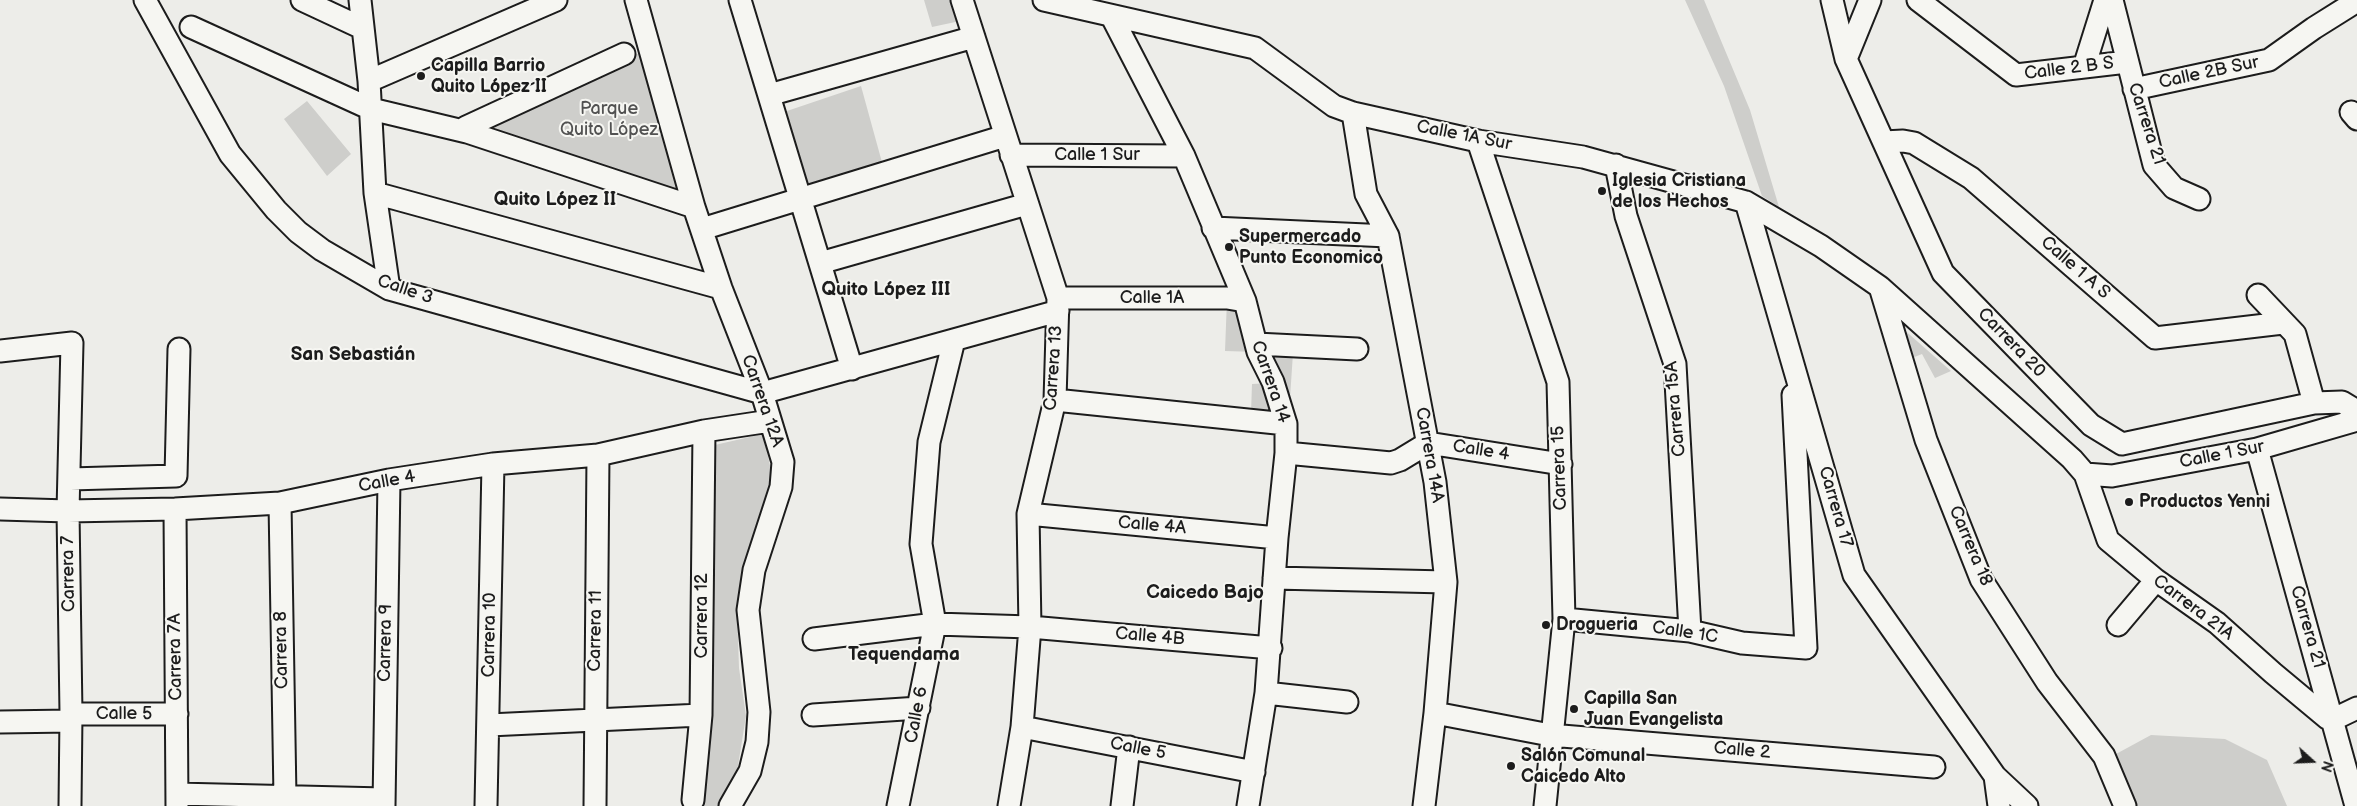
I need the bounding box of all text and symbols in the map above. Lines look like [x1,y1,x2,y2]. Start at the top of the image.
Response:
street label: Calle 2B Sur [2157,52,2261,94]
street label: Calle 2 B S [2023,53,2115,85]
place label: Capilla Barrio Quito López II [431,55,547,98]
marker: Capilla Barrio Quito López II [415,70,427,82]
street label: Carrera 21 [2123,80,2169,168]
park label: Parque Quito López [560,98,658,140]
street label: Calle 1A Sur [1414,116,1514,156]
street label: Calle 1 Sur [1054,144,1140,166]
place label: Iglesia Cristiana de los Hechos [1612,170,1746,212]
marker: Iglesia Cristiana de los Hechos [1596,185,1608,197]
district label: Quito López II [494,189,616,211]
place label: Supermercado Punto Economico [1239,226,1383,268]
street label: Calle 1 A S [2036,232,2114,304]
marker: Supermercado Punto Economico [1223,241,1235,253]
street label: Calle 3 [374,270,436,310]
district label: Quito López III [822,279,950,301]
street label: Calle 1A [1120,287,1184,309]
street label: Carrera 20 [1972,304,2050,382]
street label: Carrera 13 [1040,325,1068,411]
street label: Carrera 14 [1246,338,1294,426]
district label: San Sebastián [291,344,415,366]
street label: Carrera 12A [736,352,788,450]
street label: Carrera 15A [1661,360,1691,458]
street label: Carrera 14A [1410,406,1448,504]
street label: Carrera 15 [1548,425,1572,511]
street label: Calle 4 [1451,436,1511,466]
street label: Calle 1 Sur [2178,436,2266,474]
street label: Carrera 17 [1813,464,1857,550]
street label: Calle 4 [357,466,417,498]
place label: Productos Yenni [2139,491,2270,513]
marker: Productos Yenni [2123,496,2135,508]
street label: Carrera 18 [1943,503,1997,589]
street label: Calle 4A [1117,512,1187,540]
street label: Carrera 7 [58,536,80,612]
street label: Carrera 21A [2148,571,2238,645]
street label: Carrera 12 [691,573,713,659]
district label: Caicedo Bajo [1146,582,1264,604]
street label: Carrera 21 [2285,583,2329,671]
street label: Carrera 11 [584,590,608,672]
street label: Carrera 10 [478,592,502,678]
street label: Carrera 9 [375,604,397,682]
street label: Carrera 8 [271,611,293,689]
street label: Carrera 7A [164,613,188,701]
place label: Drogueria [1556,614,1638,636]
street label: Calle 1C [1651,617,1719,649]
marker: Drogueria [1540,619,1552,631]
street label: Calle 4B [1114,623,1186,651]
district label: Tequendama [848,644,960,666]
street label: Calle 6 [901,685,933,745]
place label: Capilla San Juan Evangelista [1584,688,1723,731]
street label: Calle 5 [96,703,152,725]
marker: Capilla San Juan Evangelista [1568,703,1580,715]
street label: Calle 5 [1108,733,1168,765]
north arrow [2287,736,2337,786]
street label: Calle 2 [1713,738,1771,764]
place label: Salón Comunal Caicedo Alto [1521,745,1645,788]
text: N [2317,758,2336,774]
marker: Salón Comunal Caicedo Alto [1505,760,1517,772]

